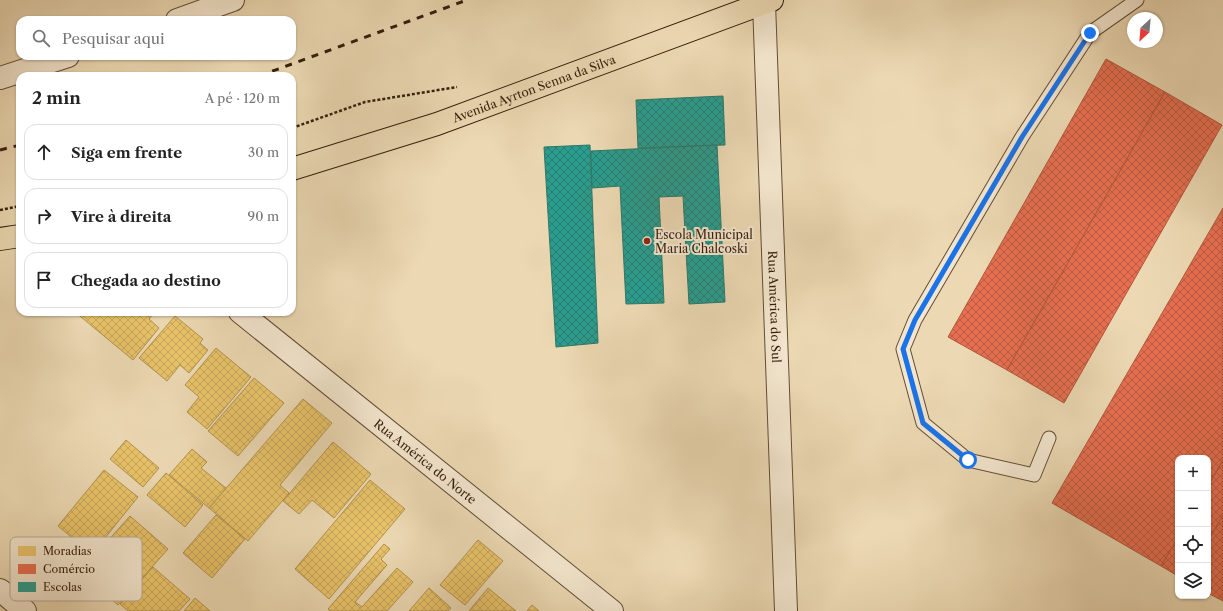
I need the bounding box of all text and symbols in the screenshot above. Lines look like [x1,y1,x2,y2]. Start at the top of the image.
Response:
north arrow [1127,12,1163,48]
search box [16,16,296,60]
route end [1081,24,1099,42]
icon: search [30,27,52,49]
text: Pesquisar aqui [62,29,165,48]
street label: Avenida Ayrton Senna da Silva [449,51,618,126]
text: 2 min [32,88,81,108]
text: A pé · 120 m [205,90,280,106]
icon: ahead [33,141,55,163]
text: Siga em frente [71,143,182,162]
text: 30 m [248,144,279,160]
icon: right [33,205,55,227]
text: Vire à direita [71,207,171,226]
text: 90 m [248,208,279,224]
place label: Escola Municipal Maria Chalcoski [655,227,753,256]
marker: Escola Municipal Maria Chalcoski [642,236,652,246]
street label: Rua América do Sul [765,250,785,364]
icon: arrive [33,269,55,291]
text: Chegada ao destino [71,271,221,290]
street label: Rua América do Norte [371,415,480,507]
route start [959,451,977,469]
map controls [1175,455,1211,599]
button: + [1175,455,1211,491]
button: − [1175,491,1211,527]
button: locate [1175,527,1211,563]
legend [10,537,142,601]
text: Moradias [43,544,92,558]
text: Comércio [43,562,95,576]
button: layers [1175,563,1211,599]
text: Escolas [43,580,82,594]

